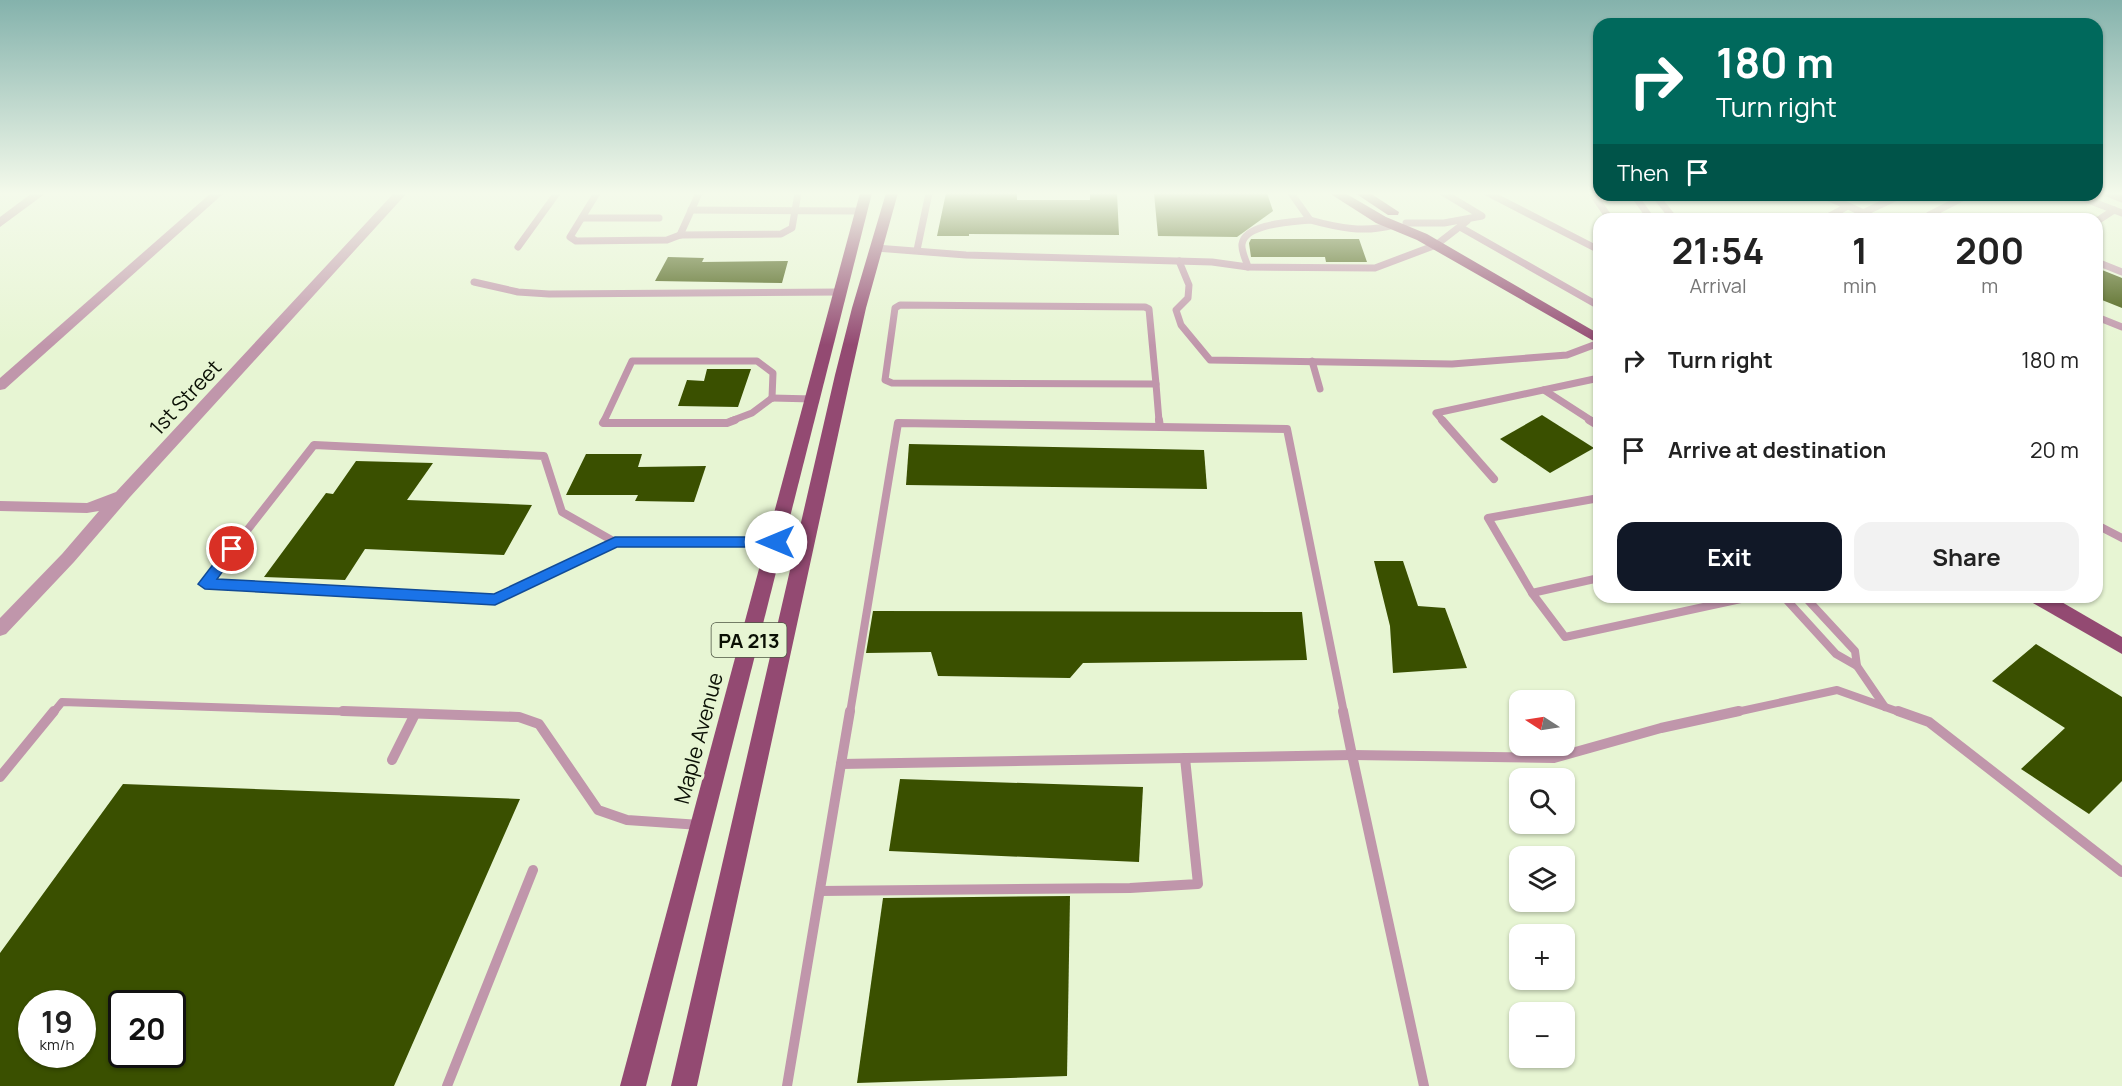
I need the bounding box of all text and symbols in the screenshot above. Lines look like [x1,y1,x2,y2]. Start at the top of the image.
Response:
text: 180 m [1716,33,1834,91]
icon: right [1617,42,1695,120]
text: Turn right [1716,88,1837,125]
icon: arrive [1681,156,1714,189]
text: Then [1617,158,1669,188]
text: 21:54 [1672,226,1764,275]
text: 1 [1852,226,1868,275]
text: 200 [1955,226,2024,275]
text: Arrival [1689,272,1747,299]
text: min [1843,272,1877,299]
text: m [1981,272,1998,299]
icon: right [1617,344,1650,377]
text: Turn right [1668,345,1773,375]
text: 180 m [2021,345,2079,375]
street label: 1st Street [143,353,227,441]
icon: arrive [1617,434,1650,467]
text: Arrive at destination [1668,435,1886,465]
text: 20 m [2030,435,2079,465]
position arrow [744,510,808,574]
button: Exit [1617,522,1842,591]
button: Share [1854,522,2079,591]
pin [206,523,257,574]
icon: arrive [215,532,248,565]
road number: PA 213 [712,623,786,657]
street label: Maple Avenue [667,669,729,807]
north arrow [1509,690,1575,756]
map controls [1509,690,1575,1068]
button: search [1509,768,1575,834]
button: layers [1509,846,1575,912]
button: + [1509,924,1575,990]
speed limit sign: 20 [108,990,186,1068]
text: 19 [41,1001,73,1042]
button: − [1509,1002,1575,1068]
text: km/h [40,1034,74,1055]

